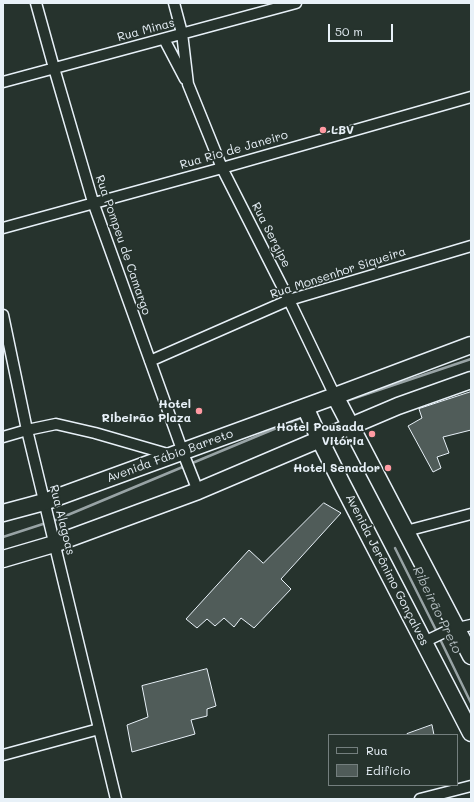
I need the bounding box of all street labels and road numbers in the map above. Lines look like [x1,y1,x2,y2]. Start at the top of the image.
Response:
street label: Rua Minas [116,15,176,45]
street label: Rua Rio de Janeiro [178,128,290,172]
street label: Rua Pompeu de Camargo [92,173,154,317]
street label: Rua Sergipe [248,200,294,270]
street label: Rua Monsenhor Siqueira [268,244,408,302]
street label: Avenida Fábio Barreto [105,426,235,486]
street label: Rua Alagoas [46,483,78,557]
street label: Avenida Jerônimo Gonçalves [342,492,432,648]

